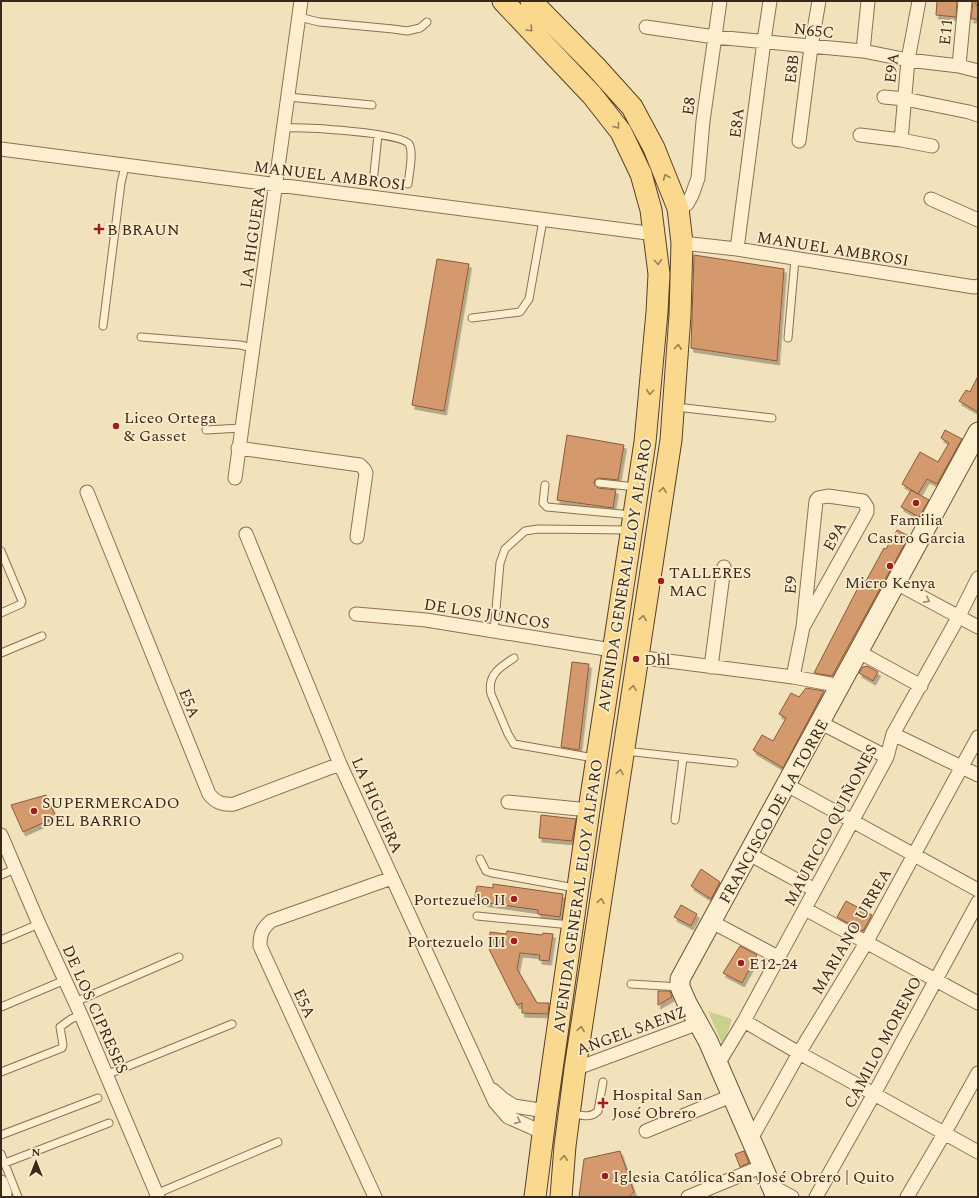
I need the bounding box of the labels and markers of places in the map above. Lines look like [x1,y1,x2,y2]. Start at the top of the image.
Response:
place label: B BRAUN [107,218,180,242]
marker: B BRAUN [94,224,104,234]
place label: Liceo Ortega & Gasset [124,406,216,448]
marker: Liceo Ortega & Gasset [111,421,121,431]
marker: Familia Castro Garcia [911,498,921,508]
place label: Familia Castro Garcia [867,508,965,550]
place label: TALLERES MAC [669,561,751,603]
marker: Micro Kenya [885,561,895,571]
place label: Micro Kenya [845,571,935,595]
marker: TALLERES MAC [656,576,666,586]
place label: Dhl [644,648,670,672]
marker: Dhl [631,654,641,664]
place label: SUPERMERCADO DEL BARRIO [42,791,180,833]
marker: SUPERMERCADO DEL BARRIO [29,806,39,816]
place label: Portezuelo II [413,888,506,912]
marker: Portezuelo II [509,894,519,904]
place label: Portezuelo III [407,930,506,954]
marker: Portezuelo III [509,936,519,946]
place label: E12-24 [749,952,797,976]
marker: E12-24 [736,958,746,968]
place label: Hospital San José Obrero [612,1083,703,1125]
marker: Hospital San José Obrero [597,1097,609,1109]
place label: Iglesia Católica San José Obrero | Quito [613,1165,894,1189]
marker: Iglesia Católica San José Obrero | Quito [600,1171,610,1181]

